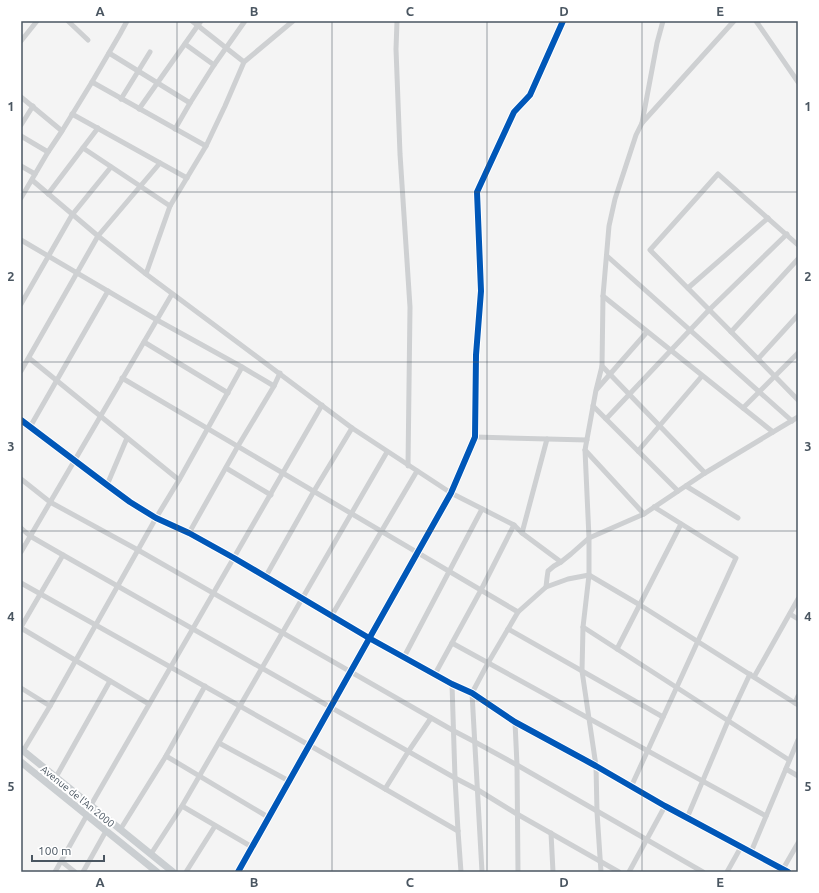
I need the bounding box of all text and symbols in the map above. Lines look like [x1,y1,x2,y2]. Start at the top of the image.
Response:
text: A [95,4,105,18]
text: B [250,4,259,18]
text: C [406,4,415,18]
text: D [559,4,569,18]
text: E [716,4,724,18]
text: 1 [7,99,15,113]
text: 1 [804,99,812,113]
text: 2 [7,269,15,283]
text: 2 [804,269,812,283]
text: 3 [7,439,15,453]
text: 3 [804,439,812,453]
text: 4 [7,609,15,623]
text: 4 [804,609,812,623]
street label: Avenue de l'An 2000 [39,763,117,830]
text: 5 [7,779,15,793]
text: 5 [804,779,812,793]
scale bar [32,837,104,863]
text: 100 m [38,844,71,857]
text: A [95,875,105,889]
text: B [250,875,259,889]
text: C [406,875,415,889]
text: D [559,875,569,889]
text: E [716,875,724,889]

